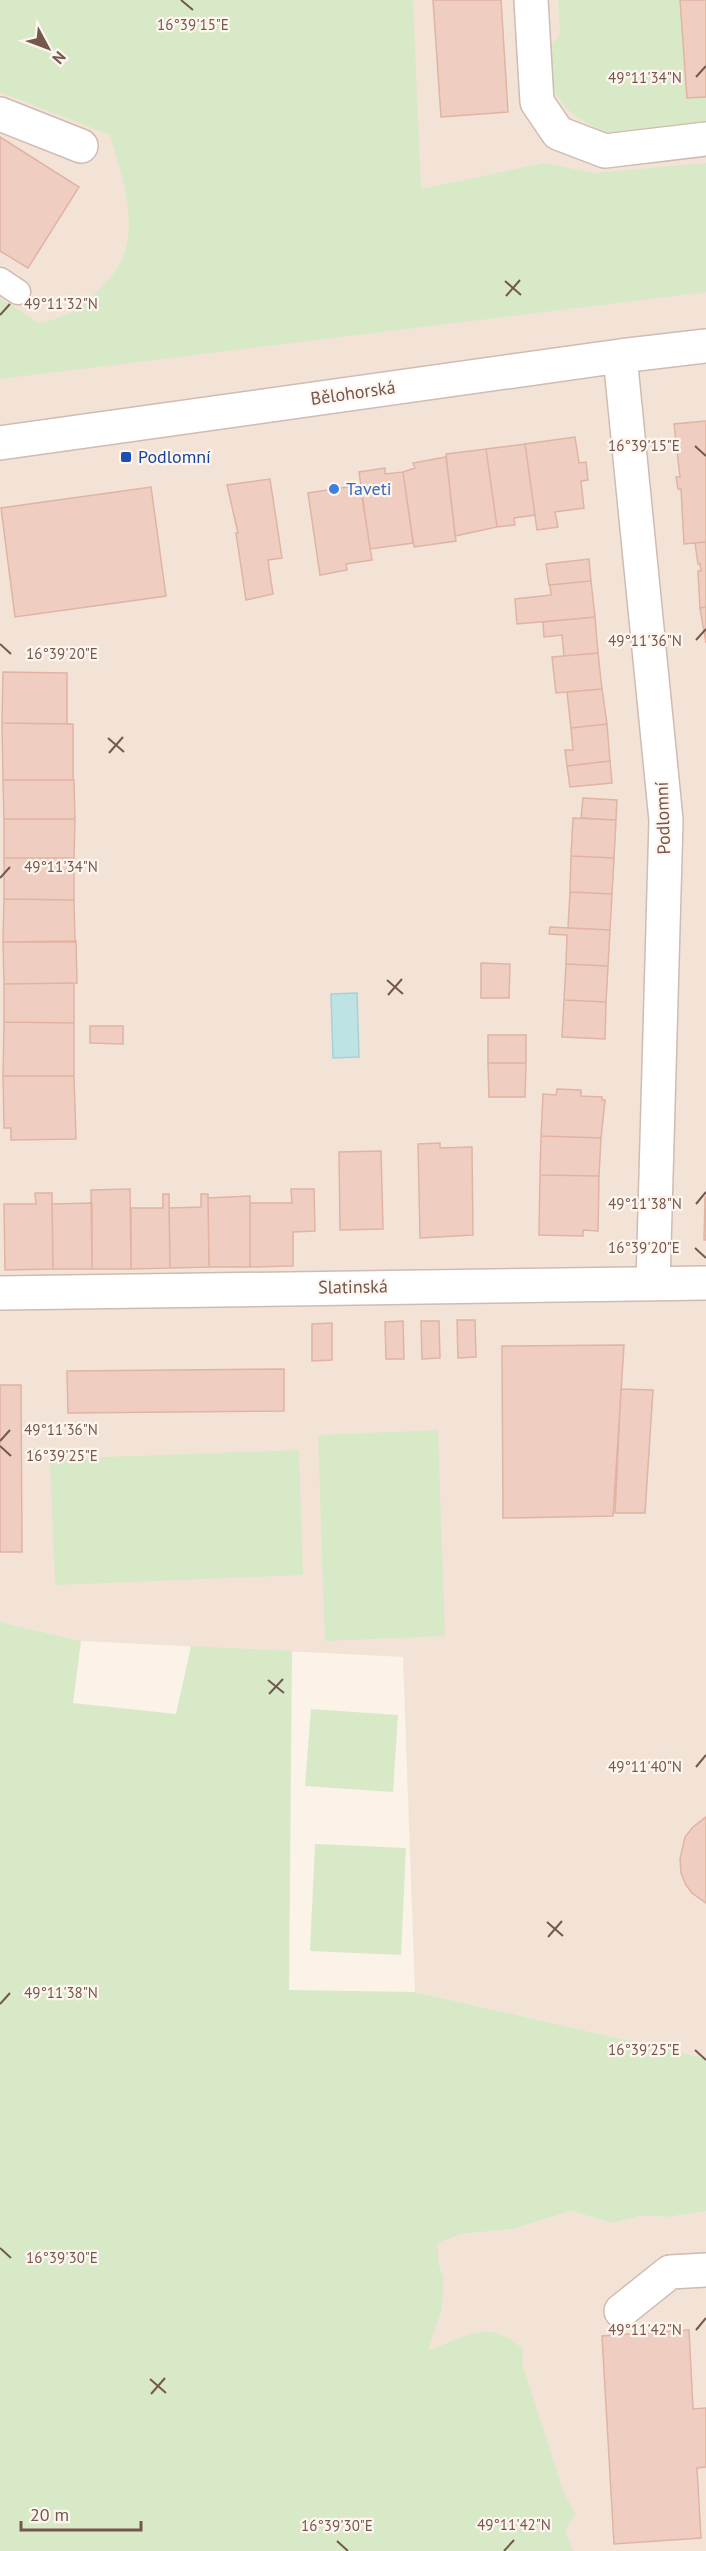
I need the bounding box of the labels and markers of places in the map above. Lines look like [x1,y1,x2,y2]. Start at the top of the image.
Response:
place label: Podlomní [138,445,211,468]
marker: Podlomní [119,450,133,464]
place label: Taveti [346,477,392,500]
marker: Taveti [327,482,341,496]

